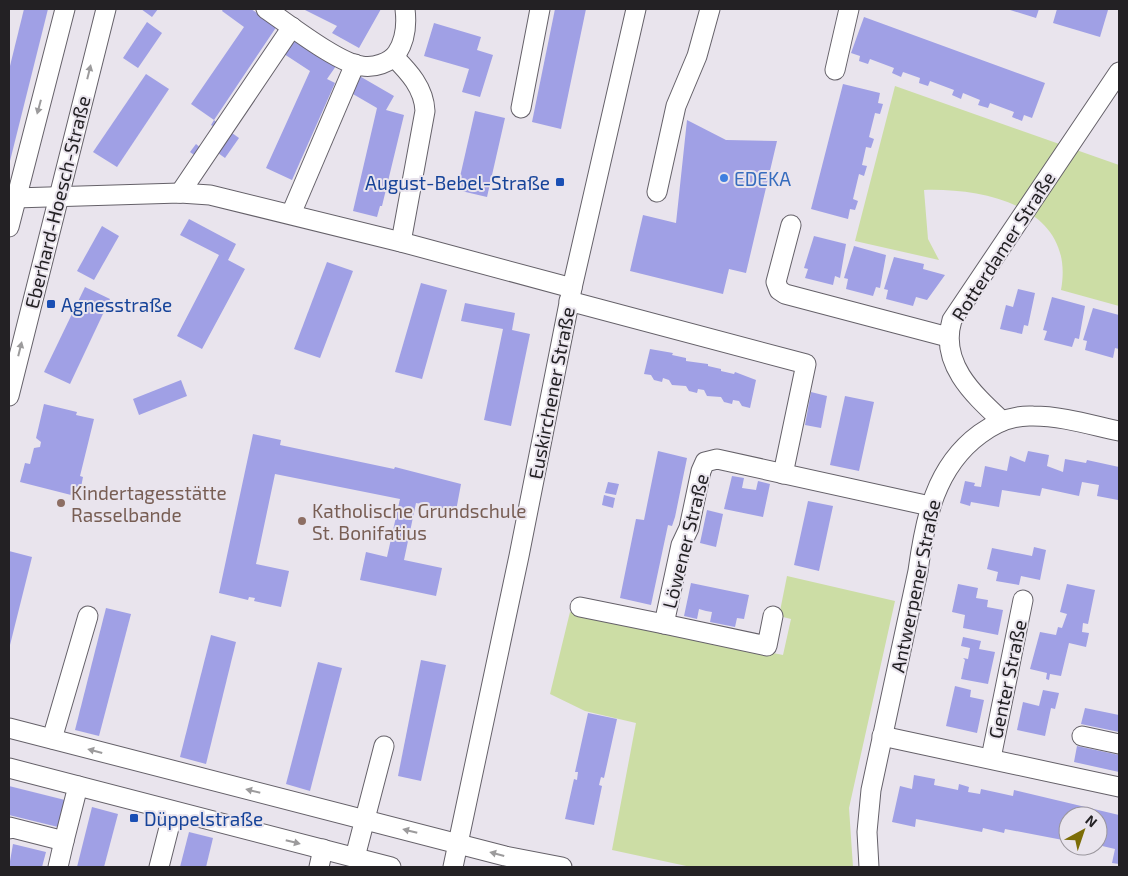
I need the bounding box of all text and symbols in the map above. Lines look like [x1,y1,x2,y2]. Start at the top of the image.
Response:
one-way arrow [86,65,94,80]
street label: Eberhard-Hoesch-Straße [19,93,95,311]
one-way arrow [35,99,43,114]
place label: EDEKA [734,167,791,190]
street label: Rotterdamer Straße [946,167,1060,325]
place label: August-Bebel-Straße [365,171,550,194]
marker: EDEKA [718,172,730,184]
marker: August-Bebel-Straße [554,176,566,188]
place label: Agnesstraße [61,293,172,316]
marker: Agnesstraße [45,298,57,310]
street label: Euskirchener Straße [523,305,579,481]
one-way arrow [16,341,24,356]
street label: Löwener Straße [657,471,713,611]
place label: Kindertagesstätte Rasselbande [71,481,227,526]
marker: Kindertagesstätte Rasselbande [55,497,67,509]
street label: Antwerpener Straße [885,497,945,675]
place label: Katholische Grundschule St. Bonifatius [312,499,526,544]
marker: Katholische Grundschule St. Bonifatius [296,515,308,527]
street label: Genter Straße [983,617,1031,741]
one-way arrow [88,746,103,754]
one-way arrow [245,787,260,795]
north arrow [1058,806,1108,856]
place label: Düppelstraße [144,807,263,830]
text: N [1082,811,1101,830]
marker: Düppelstraße [128,812,140,824]
one-way arrow [403,827,418,835]
one-way arrow [286,838,301,846]
one-way arrow [490,850,505,858]

